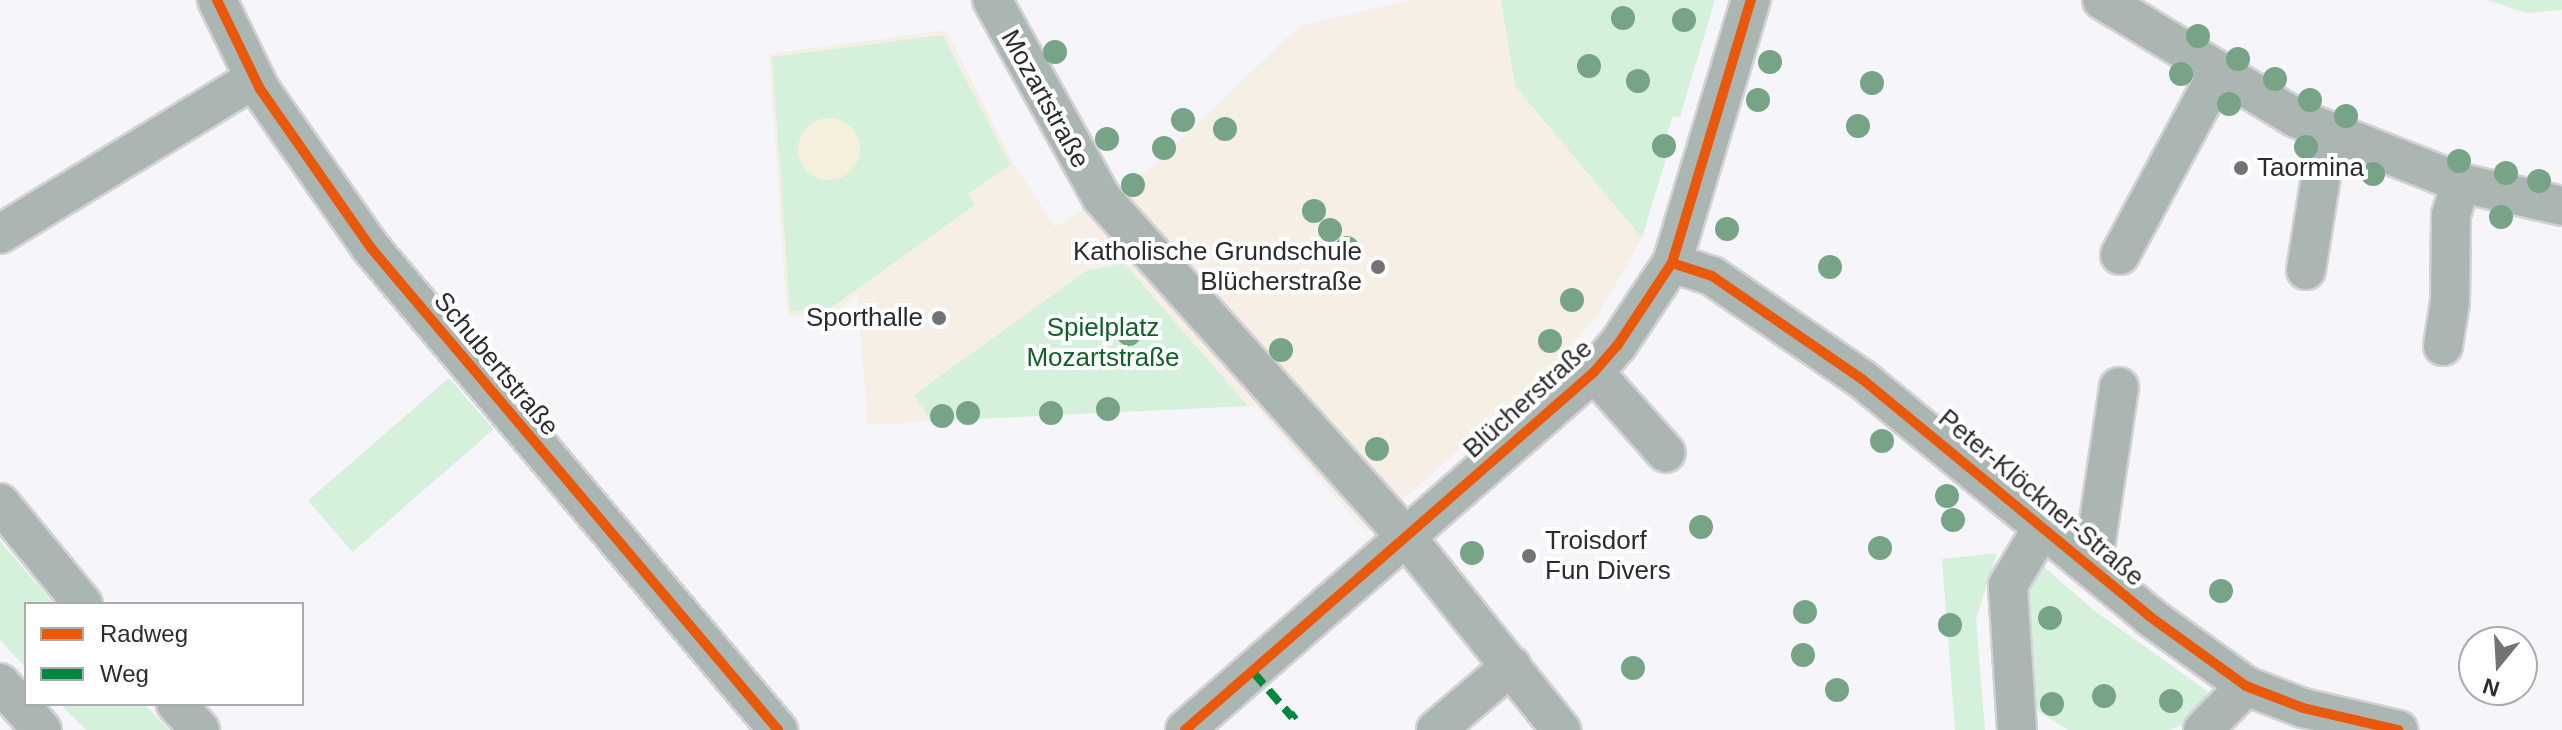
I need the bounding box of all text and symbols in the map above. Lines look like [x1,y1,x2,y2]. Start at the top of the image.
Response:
street label: Mozartstraße [994,24,1096,174]
place label: Taormina [2257,152,2364,184]
marker: Taormina [2232,159,2250,177]
place label: Katholische Grundschule Blücherstraße [1073,236,1362,298]
marker: Katholische Grundschule Blücherstraße [1369,258,1387,276]
street label: Schubertstraße [427,286,565,442]
place label: Sporthalle [806,302,923,334]
marker: Sporthalle [930,309,948,327]
park label: Spielplatz Mozartstraße [1026,312,1180,374]
street label: Blücherstraße [1457,333,1599,465]
street label: Peter-Klöckner-Straße [1932,403,2150,593]
place label: Troisdorf Fun Divers [1545,525,1671,586]
marker: Troisdorf Fun Divers [1520,547,1538,565]
legend [24,602,304,706]
text: Radweg [100,620,188,647]
north arrow [2458,626,2538,706]
text: Weg [100,660,149,687]
text: N [2480,673,2502,702]

